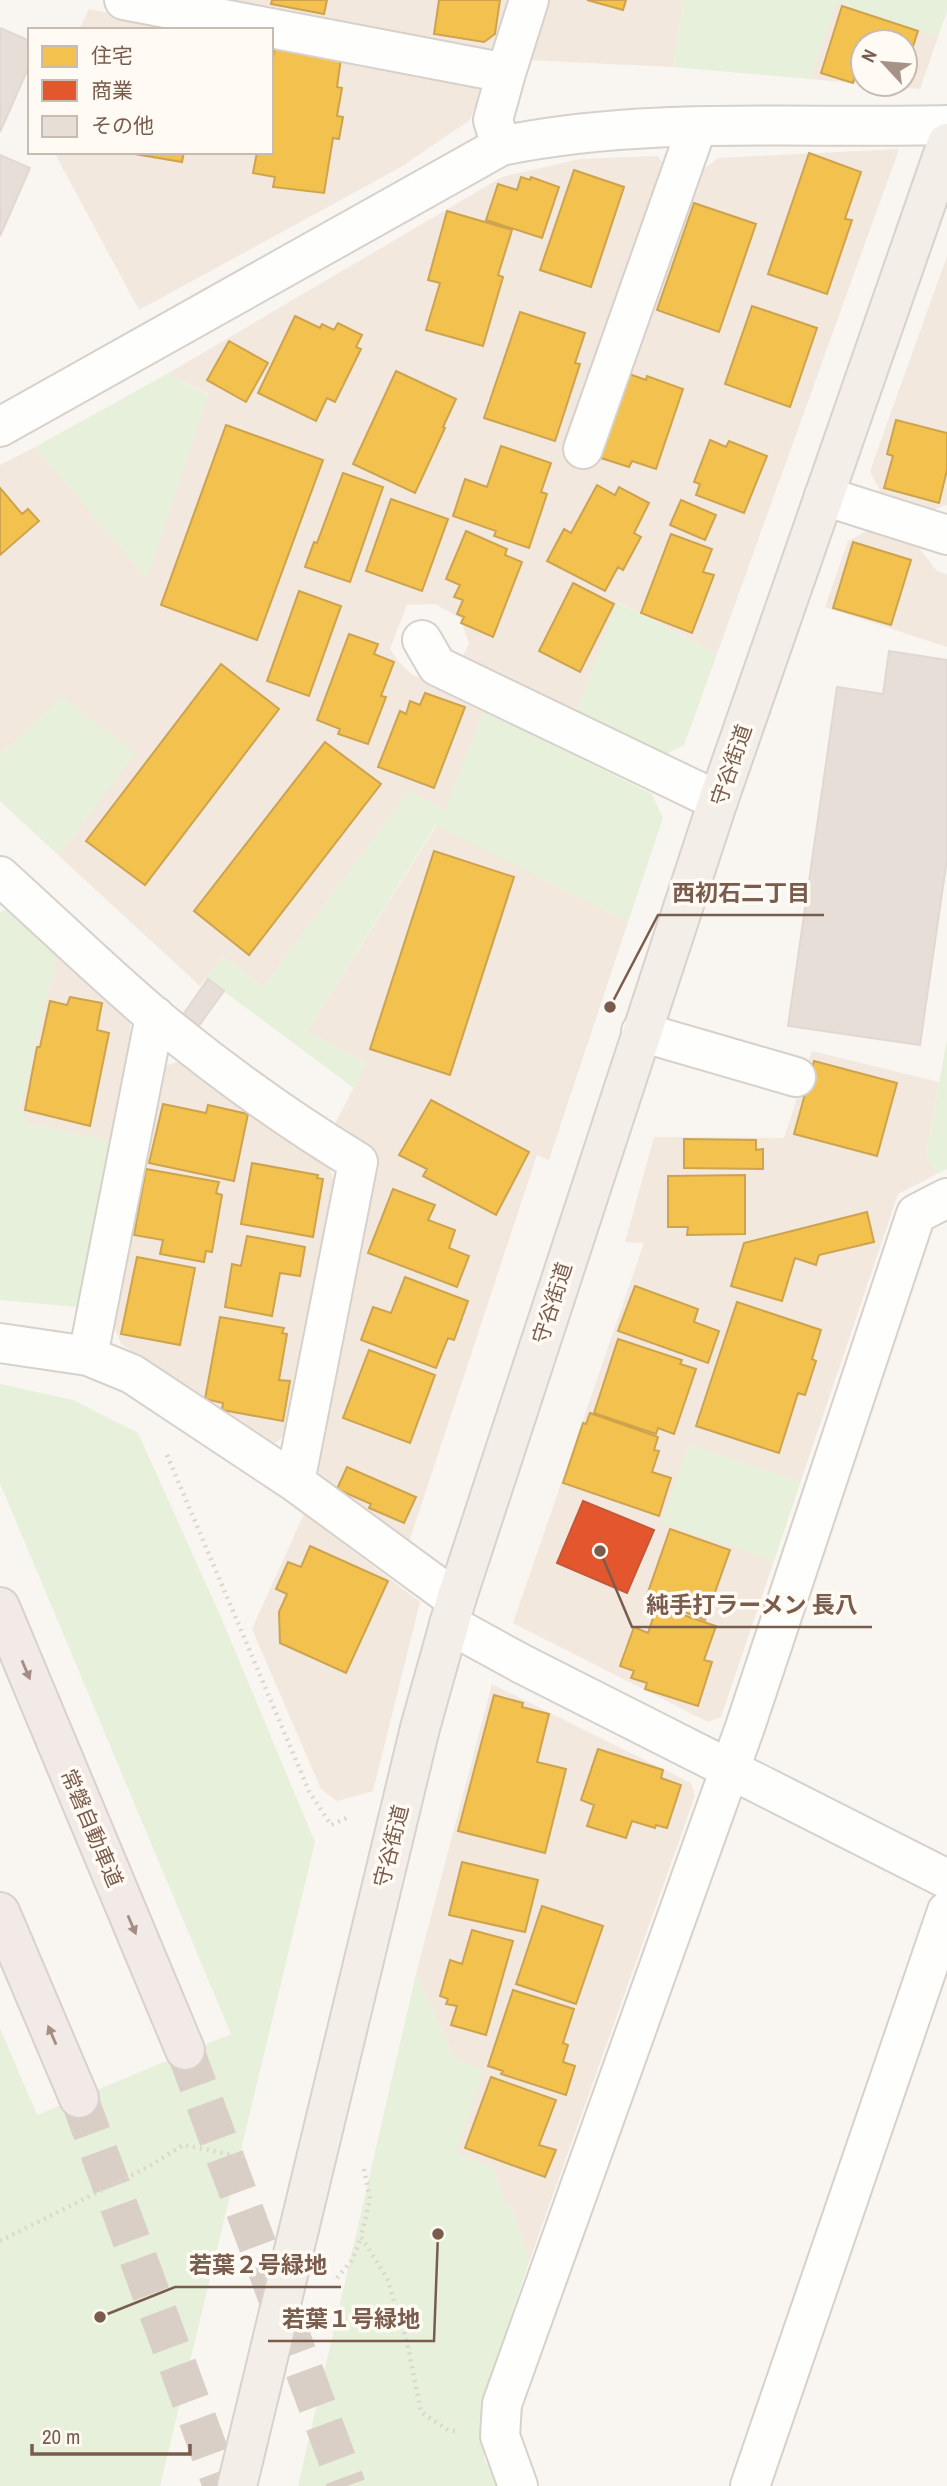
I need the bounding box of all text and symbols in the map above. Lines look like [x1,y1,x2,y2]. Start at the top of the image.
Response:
legend [28,28,273,154]
north arrow [849,28,919,98]
text: 住宅 [91,41,133,70]
text: N [855,45,883,66]
text: 商業 [91,76,133,105]
text: その他 [91,111,154,140]
street label: 守谷街道 [704,721,758,809]
callout: 西初石二丁目 [658,871,824,915]
text: 西初石二丁目 [672,877,810,908]
street label: 守谷街道 [525,1259,579,1347]
callout: 純手打ラーメン 長八 [632,1583,872,1627]
text: 純手打ラーメン 長八 [646,1589,858,1620]
one-way arrow [21,1659,32,1680]
street label: 常磐自動車道 [54,1764,130,1892]
street label: 守谷街道 [367,1802,415,1890]
one-way arrow [127,1914,138,1935]
one-way arrow [46,2025,57,2046]
callout: 若葉２号緑地 [175,2243,341,2287]
text: 若葉２号緑地 [189,2249,327,2280]
callout: 若葉１号緑地 [268,2297,434,2341]
text: 若葉１号緑地 [282,2303,420,2334]
scale bar [32,2412,189,2456]
text: 20 m [42,2422,80,2451]

